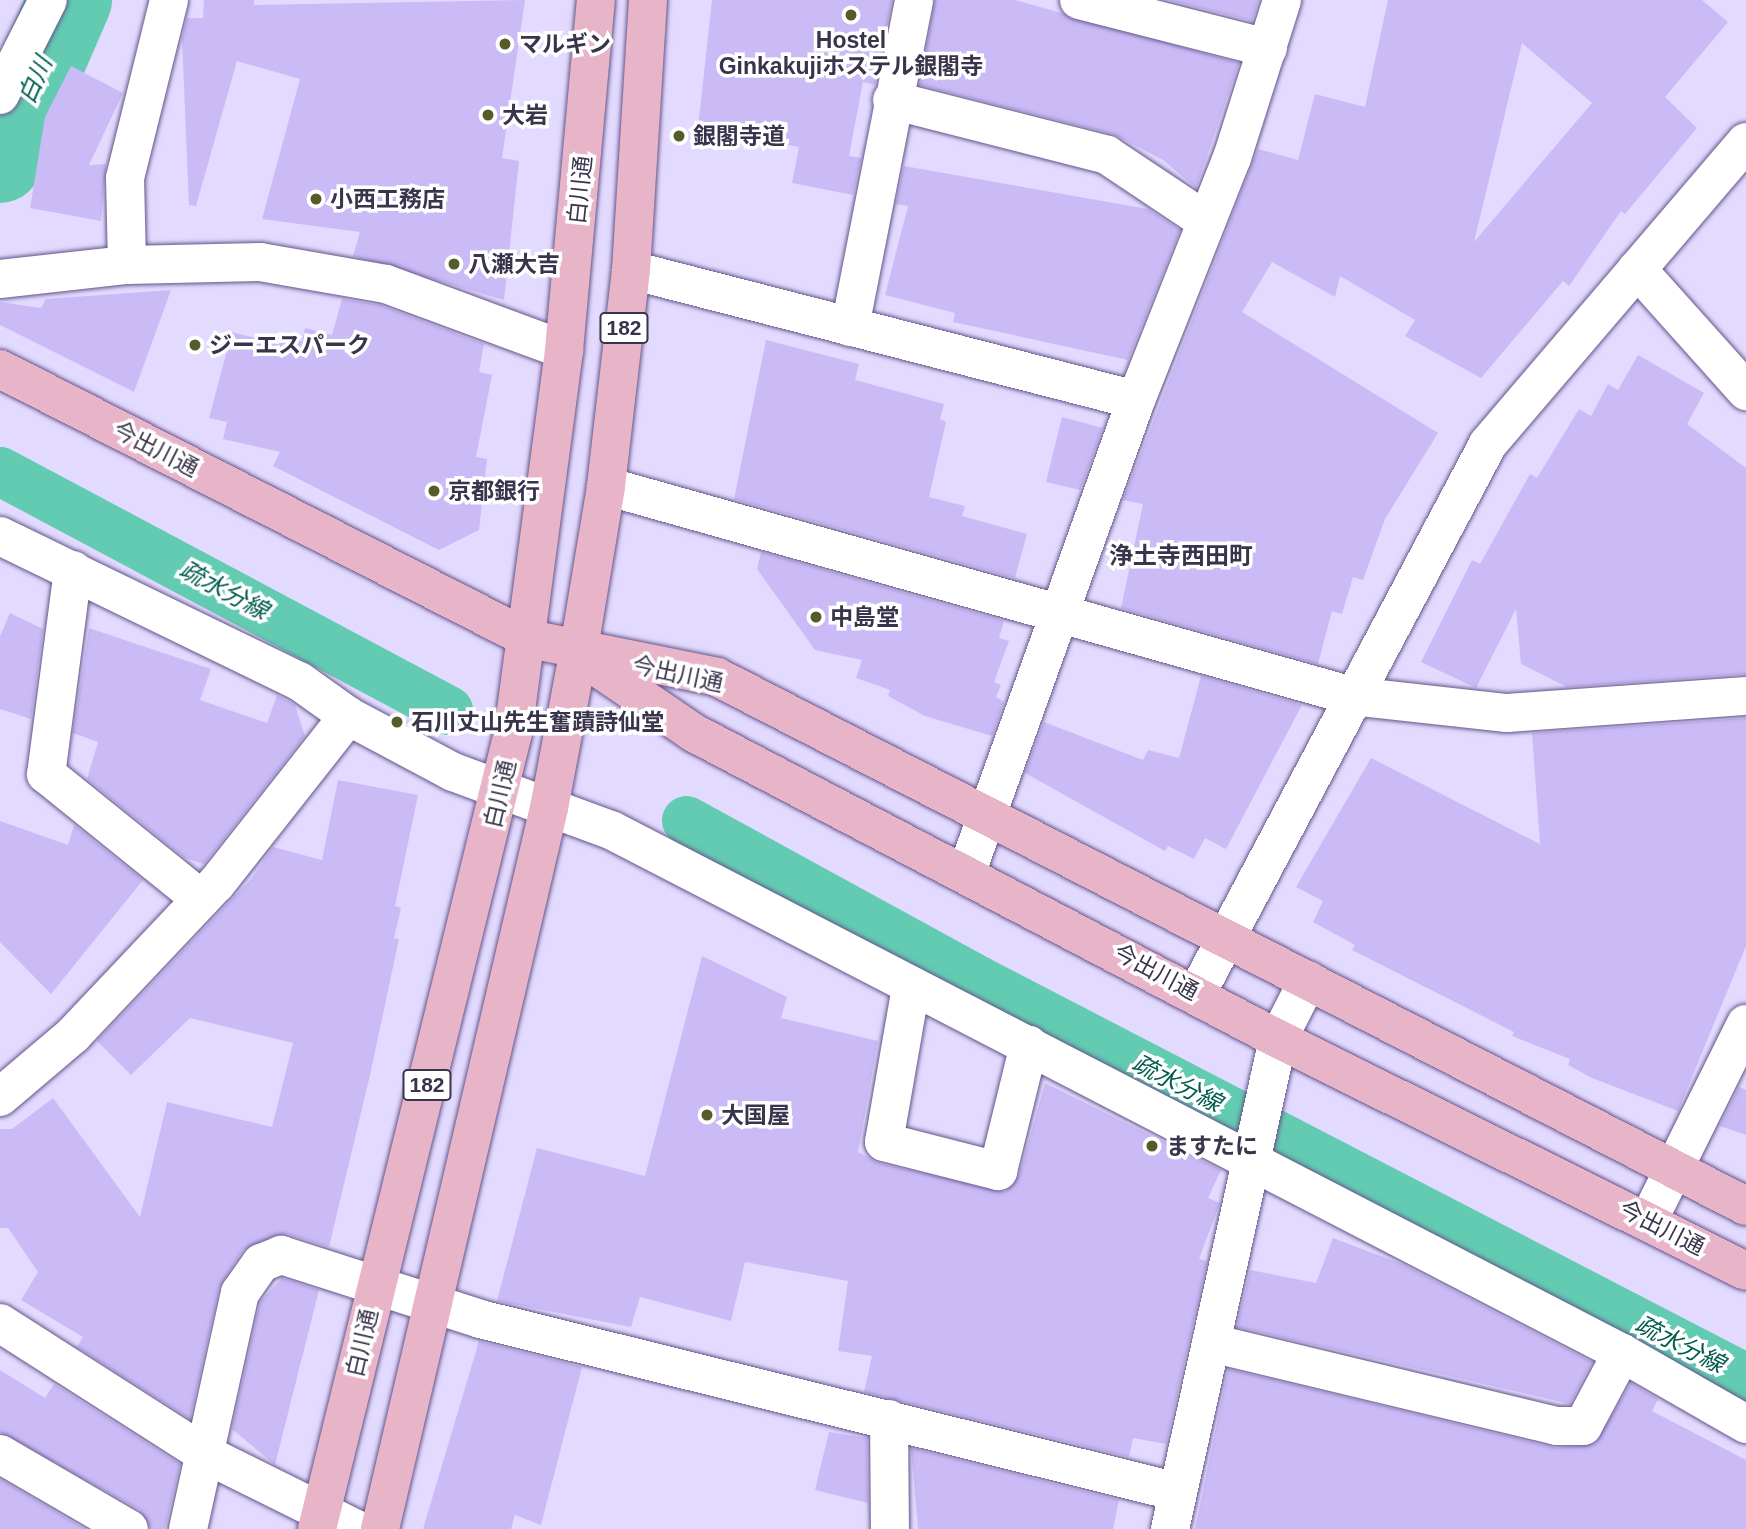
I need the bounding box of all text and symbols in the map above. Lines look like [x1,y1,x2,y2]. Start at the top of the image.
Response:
marker: Hostel Ginkakujiホステル銀閣寺 [843,7,859,23]
place label: Hostel Ginkakujiホステル銀閣寺 [719,26,983,80]
place label: マルギン [519,30,611,58]
marker: マルギン [497,36,513,52]
water label: 白川 [12,52,58,108]
place label: 大岩 [502,101,548,129]
marker: 大岩 [480,107,496,123]
place label: 銀閣寺道 [693,122,785,150]
marker: 銀閣寺道 [671,128,687,144]
street label: 白川通 [563,154,597,226]
place label: 小西工務店 [330,185,445,213]
marker: 小西工務店 [308,191,324,207]
place label: 八瀬大吉 [468,250,560,278]
marker: 八瀬大吉 [446,256,462,272]
road number: 182 [598,310,650,346]
place label: ジーエスパーク [209,331,370,359]
marker: ジーエスパーク [187,337,203,353]
street label: 今出川通 [109,416,203,482]
place label: 京都銀行 [448,477,540,505]
marker: 京都銀行 [426,483,442,499]
district label: 浄土寺西田町 [1109,542,1253,570]
water label: 疏水分線 [175,555,273,625]
place label: 中島堂 [830,603,899,631]
marker: 中島堂 [808,609,824,625]
street label: 今出川通 [630,651,726,697]
place label: 石川丈山先生奮蹟詩仙堂 [411,708,664,736]
marker: 石川丈山先生奮蹟詩仙堂 [389,714,405,730]
street label: 白川通 [479,757,521,831]
street label: 今出川通 [1109,938,1203,1006]
water label: 疏水分線 [1128,1048,1226,1118]
road number: 182 [401,1068,453,1102]
place label: 大国屋 [721,1101,790,1129]
marker: 大国屋 [699,1107,715,1123]
place label: ますたに [1166,1132,1258,1160]
marker: ますたに [1144,1138,1160,1154]
street label: 今出川通 [1615,1195,1709,1261]
street label: 白川通 [341,1306,383,1380]
water label: 疏水分線 [1631,1309,1729,1379]

